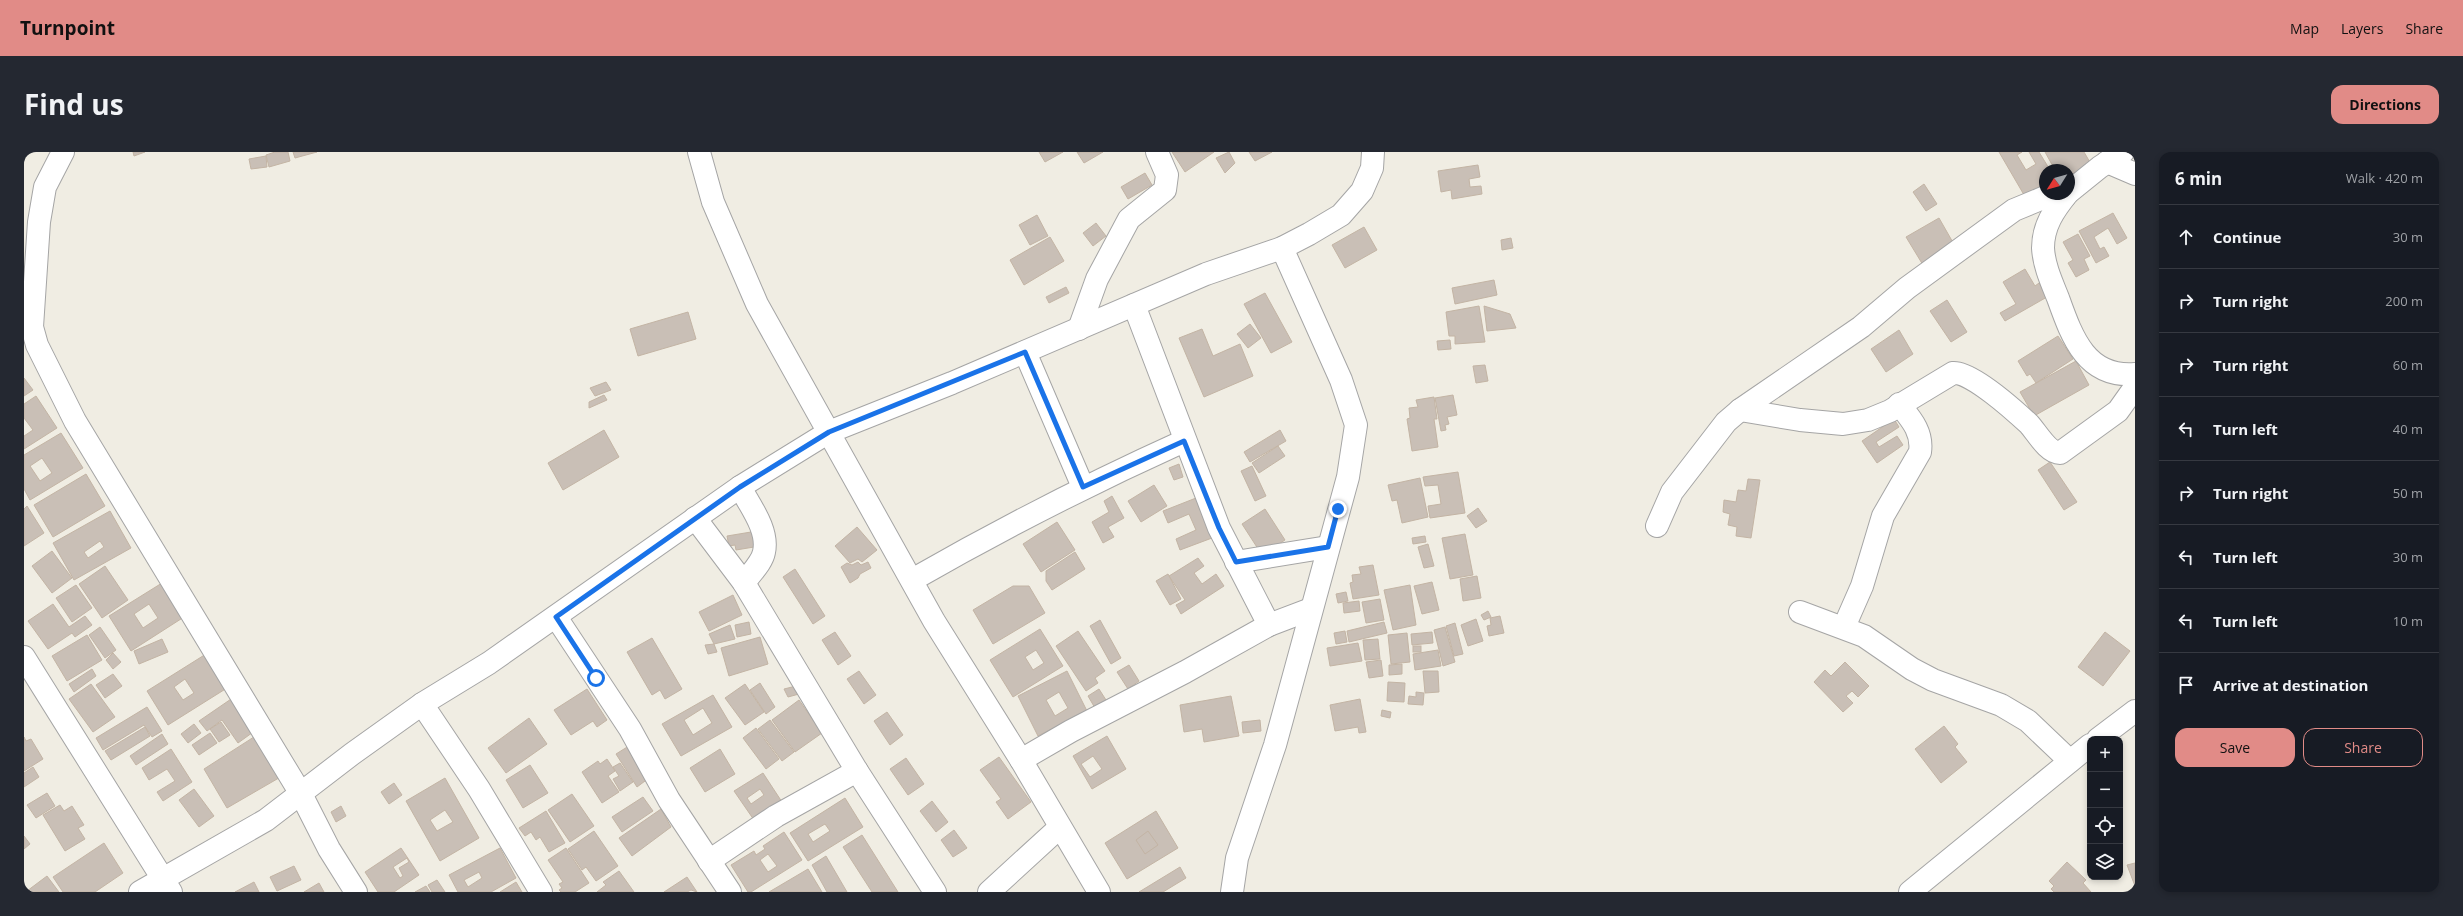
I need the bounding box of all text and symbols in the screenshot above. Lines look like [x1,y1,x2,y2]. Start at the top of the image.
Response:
text: Turnpoint [20,15,115,41]
text: Map [2290,19,2319,38]
text: Layers [2341,19,2383,38]
text: Share [2405,19,2443,38]
text: Find us [24,85,124,123]
button: Directions [2331,85,2439,124]
north arrow [2039,164,2075,200]
text: 6 min [2175,167,2222,190]
text: Walk · 420 m [2346,169,2423,187]
icon: ahead [2175,226,2197,248]
text: Continue [2213,227,2281,247]
text: 30 m [2393,228,2423,246]
icon: right [2175,290,2197,312]
text: Turn right [2213,291,2288,311]
text: 200 m [2385,292,2423,310]
icon: right [2175,354,2197,376]
text: Turn right [2213,355,2288,375]
text: 60 m [2393,356,2423,374]
icon: left [2175,418,2197,440]
text: Turn left [2213,419,2278,439]
text: 40 m [2393,420,2423,438]
icon: right [2175,482,2197,504]
text: Turn right [2213,483,2288,503]
text: 50 m [2393,484,2423,502]
route end [1329,500,1347,518]
icon: left [2175,546,2197,568]
text: Turn left [2213,547,2278,567]
text: 30 m [2393,548,2423,566]
icon: left [2175,610,2197,632]
text: Turn left [2213,611,2278,631]
text: 10 m [2393,612,2423,630]
route start [587,669,605,687]
icon: arrive [2175,674,2197,696]
text: Arrive at destination [2213,675,2368,695]
button: Save [2175,728,2295,767]
button: Share [2303,728,2423,767]
map controls [2087,736,2123,880]
button: + [2087,736,2123,772]
button: − [2087,772,2123,808]
button: locate [2087,808,2123,844]
button: layers [2087,844,2123,880]

